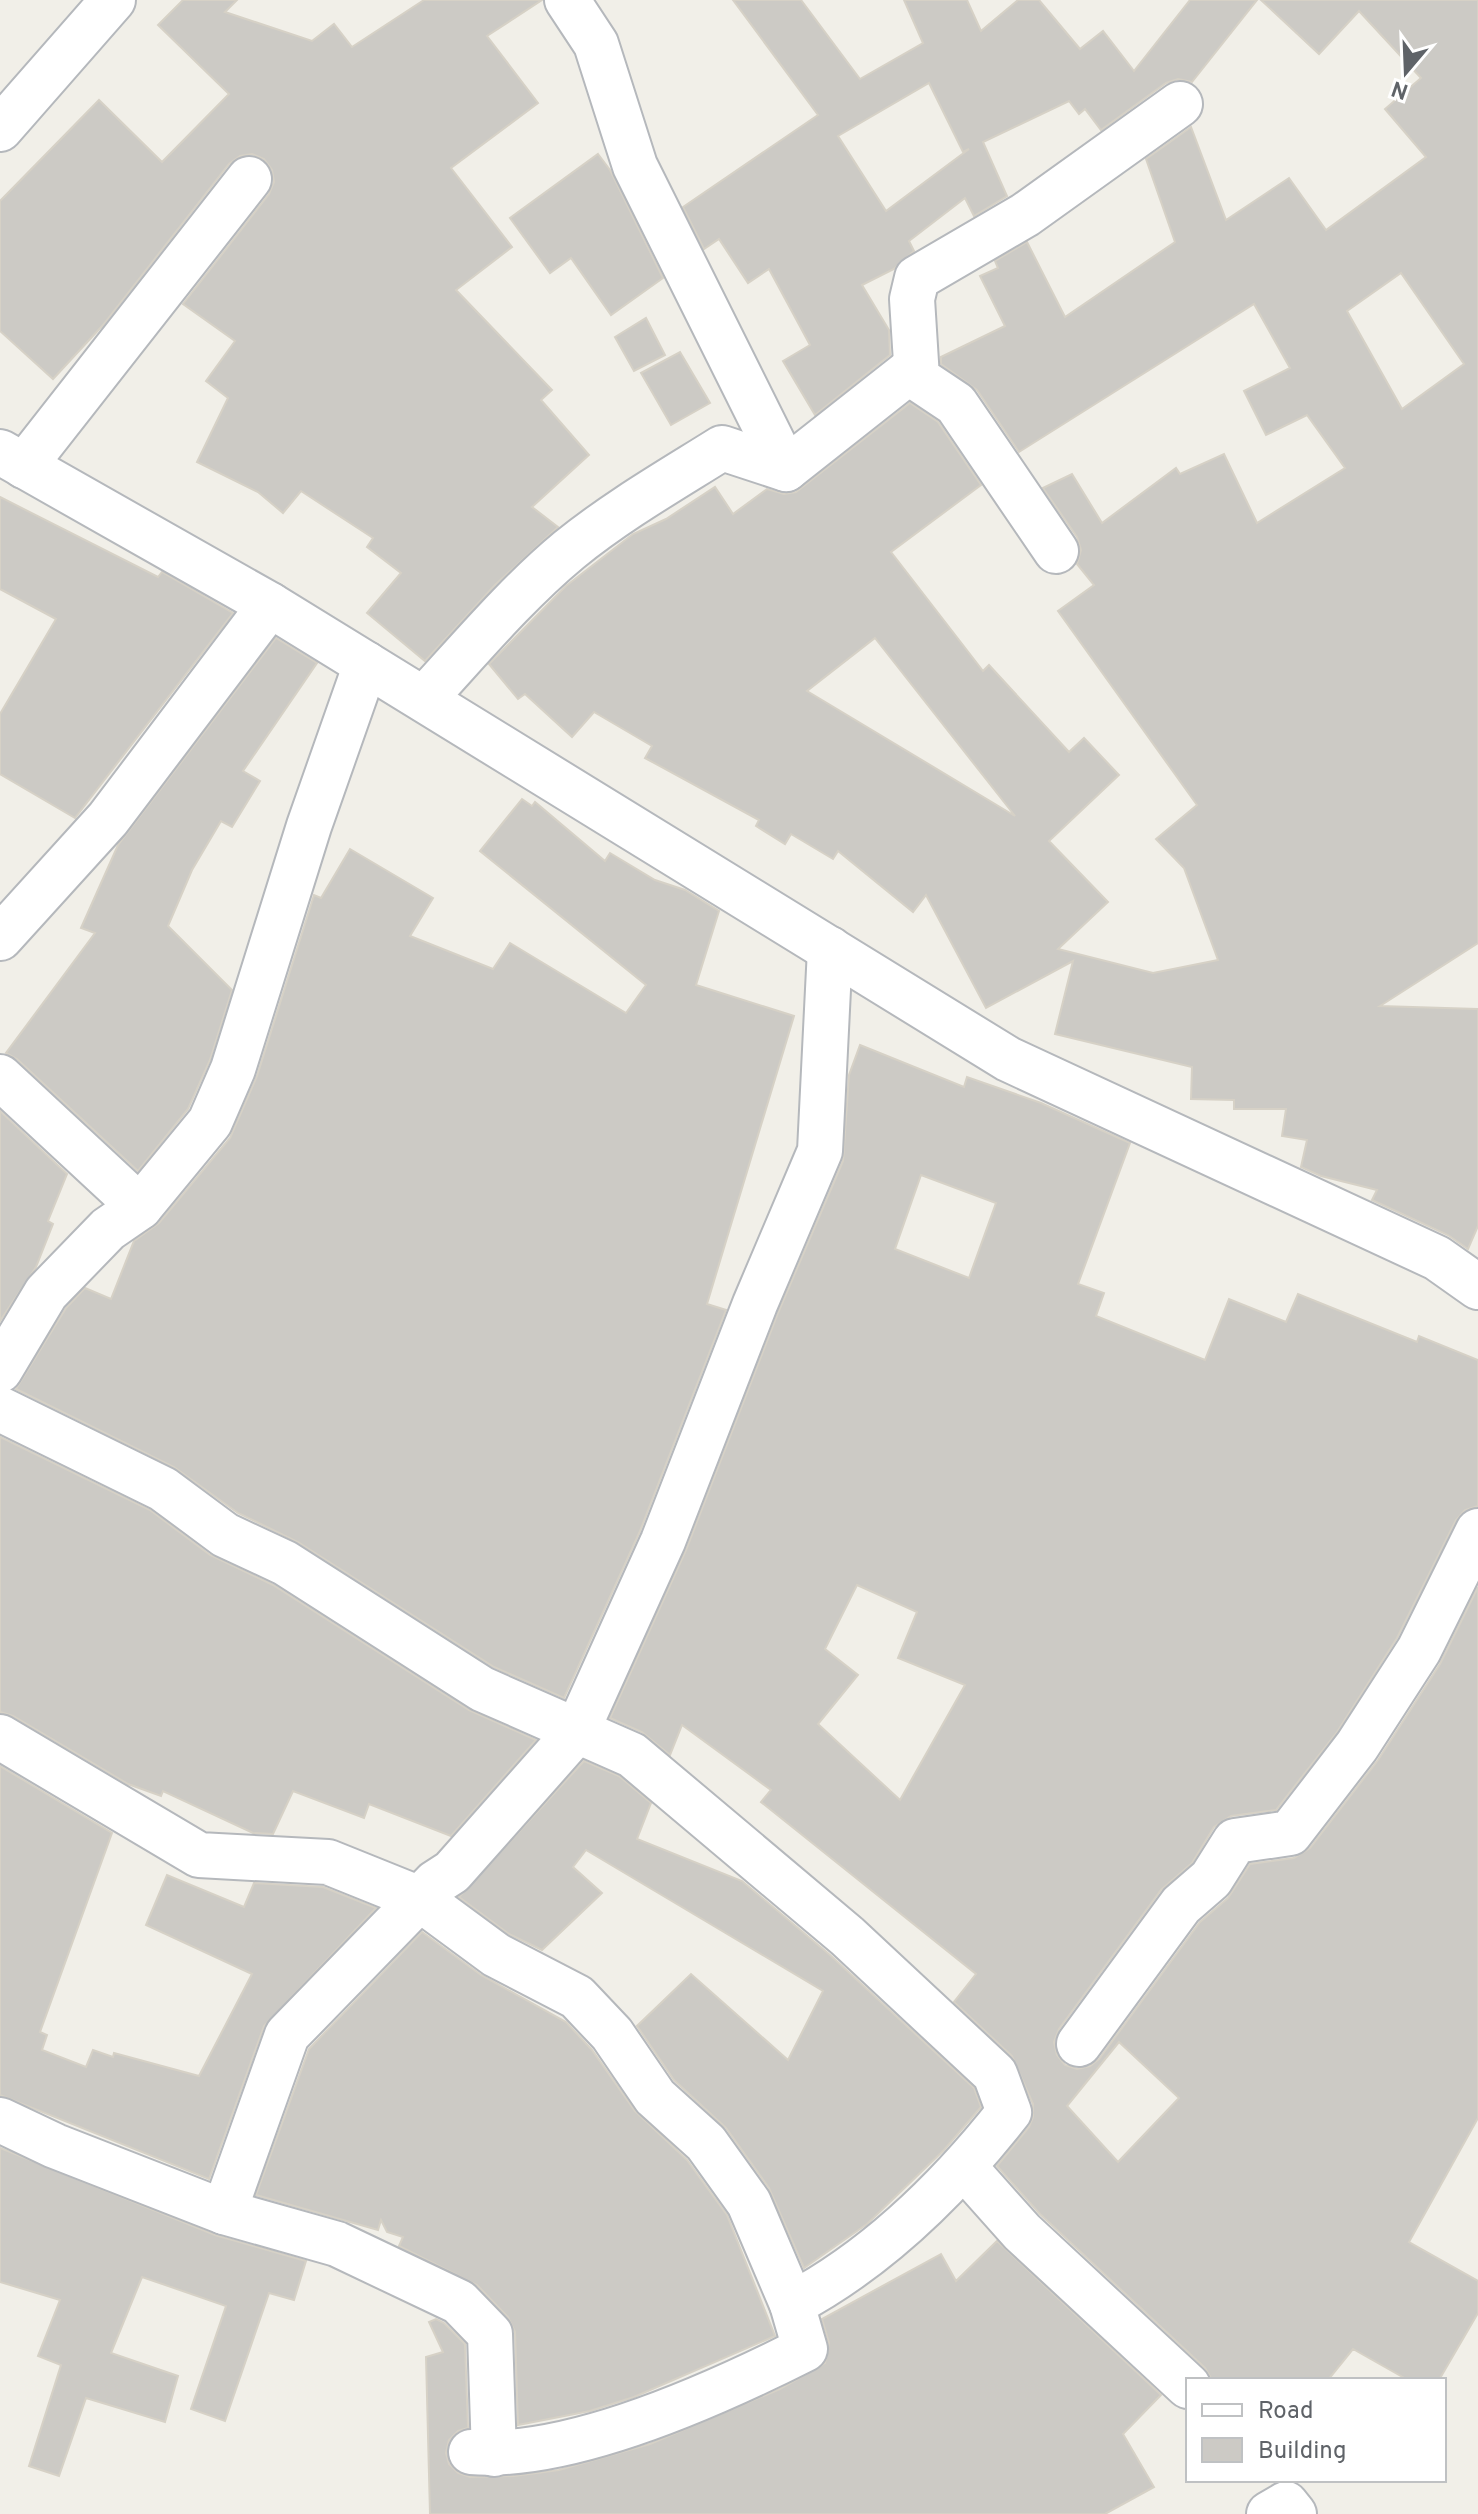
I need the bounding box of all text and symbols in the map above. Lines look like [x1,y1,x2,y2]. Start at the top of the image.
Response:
north arrow [1366,32,1446,112]
text: N [1388,73,1412,104]
legend [1186,2378,1446,2482]
text: Road [1258,2397,1314,2427]
text: Building [1258,2437,1347,2467]

